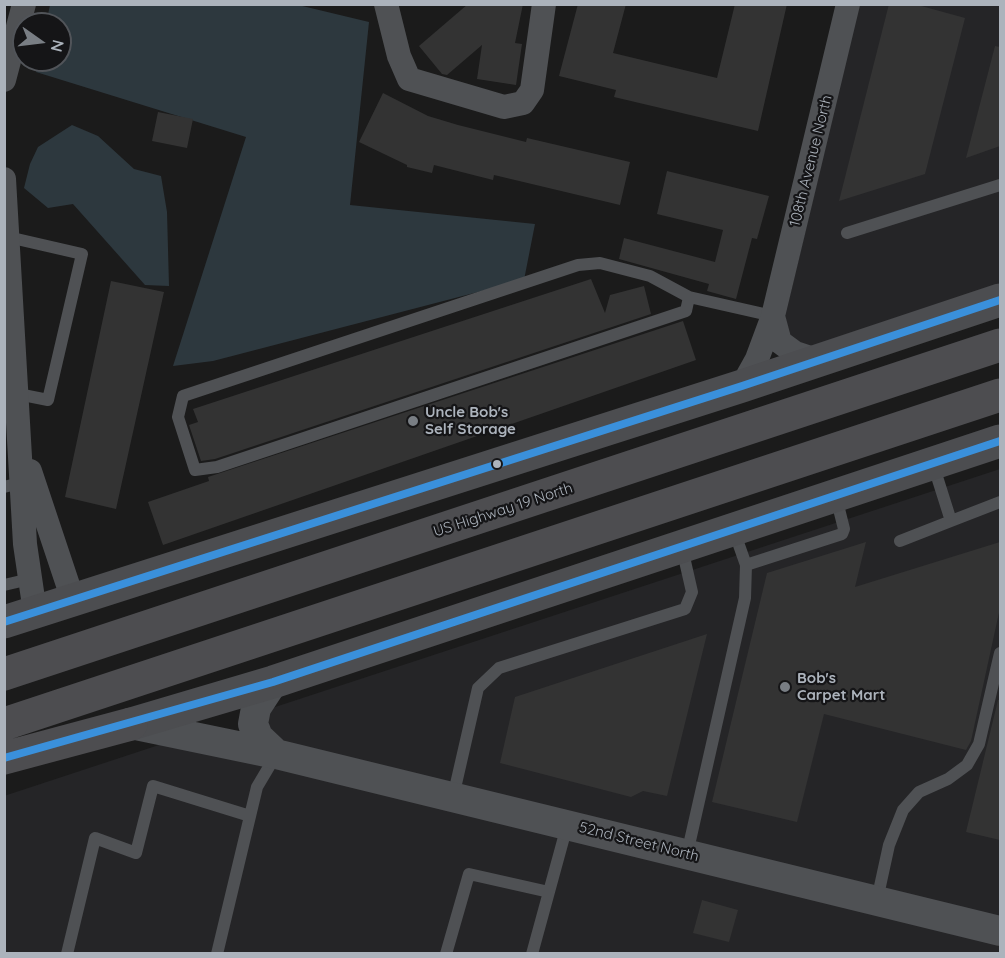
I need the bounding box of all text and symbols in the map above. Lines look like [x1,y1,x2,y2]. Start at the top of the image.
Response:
north arrow [12,12,72,72]
text: N [46,38,69,54]
street label: 108th Avenue North [786,93,836,229]
place label: Uncle Bob's Self Storage [425,403,516,438]
marker: Uncle Bob's Self Storage [406,414,420,428]
unlabelled marker [491,458,503,470]
street label: US Highway 19 North [431,479,575,541]
place label: Bob's Carpet Mart [797,669,885,704]
marker: Bob's Carpet Mart [778,680,792,694]
street label: 52nd Street North [577,818,701,866]

